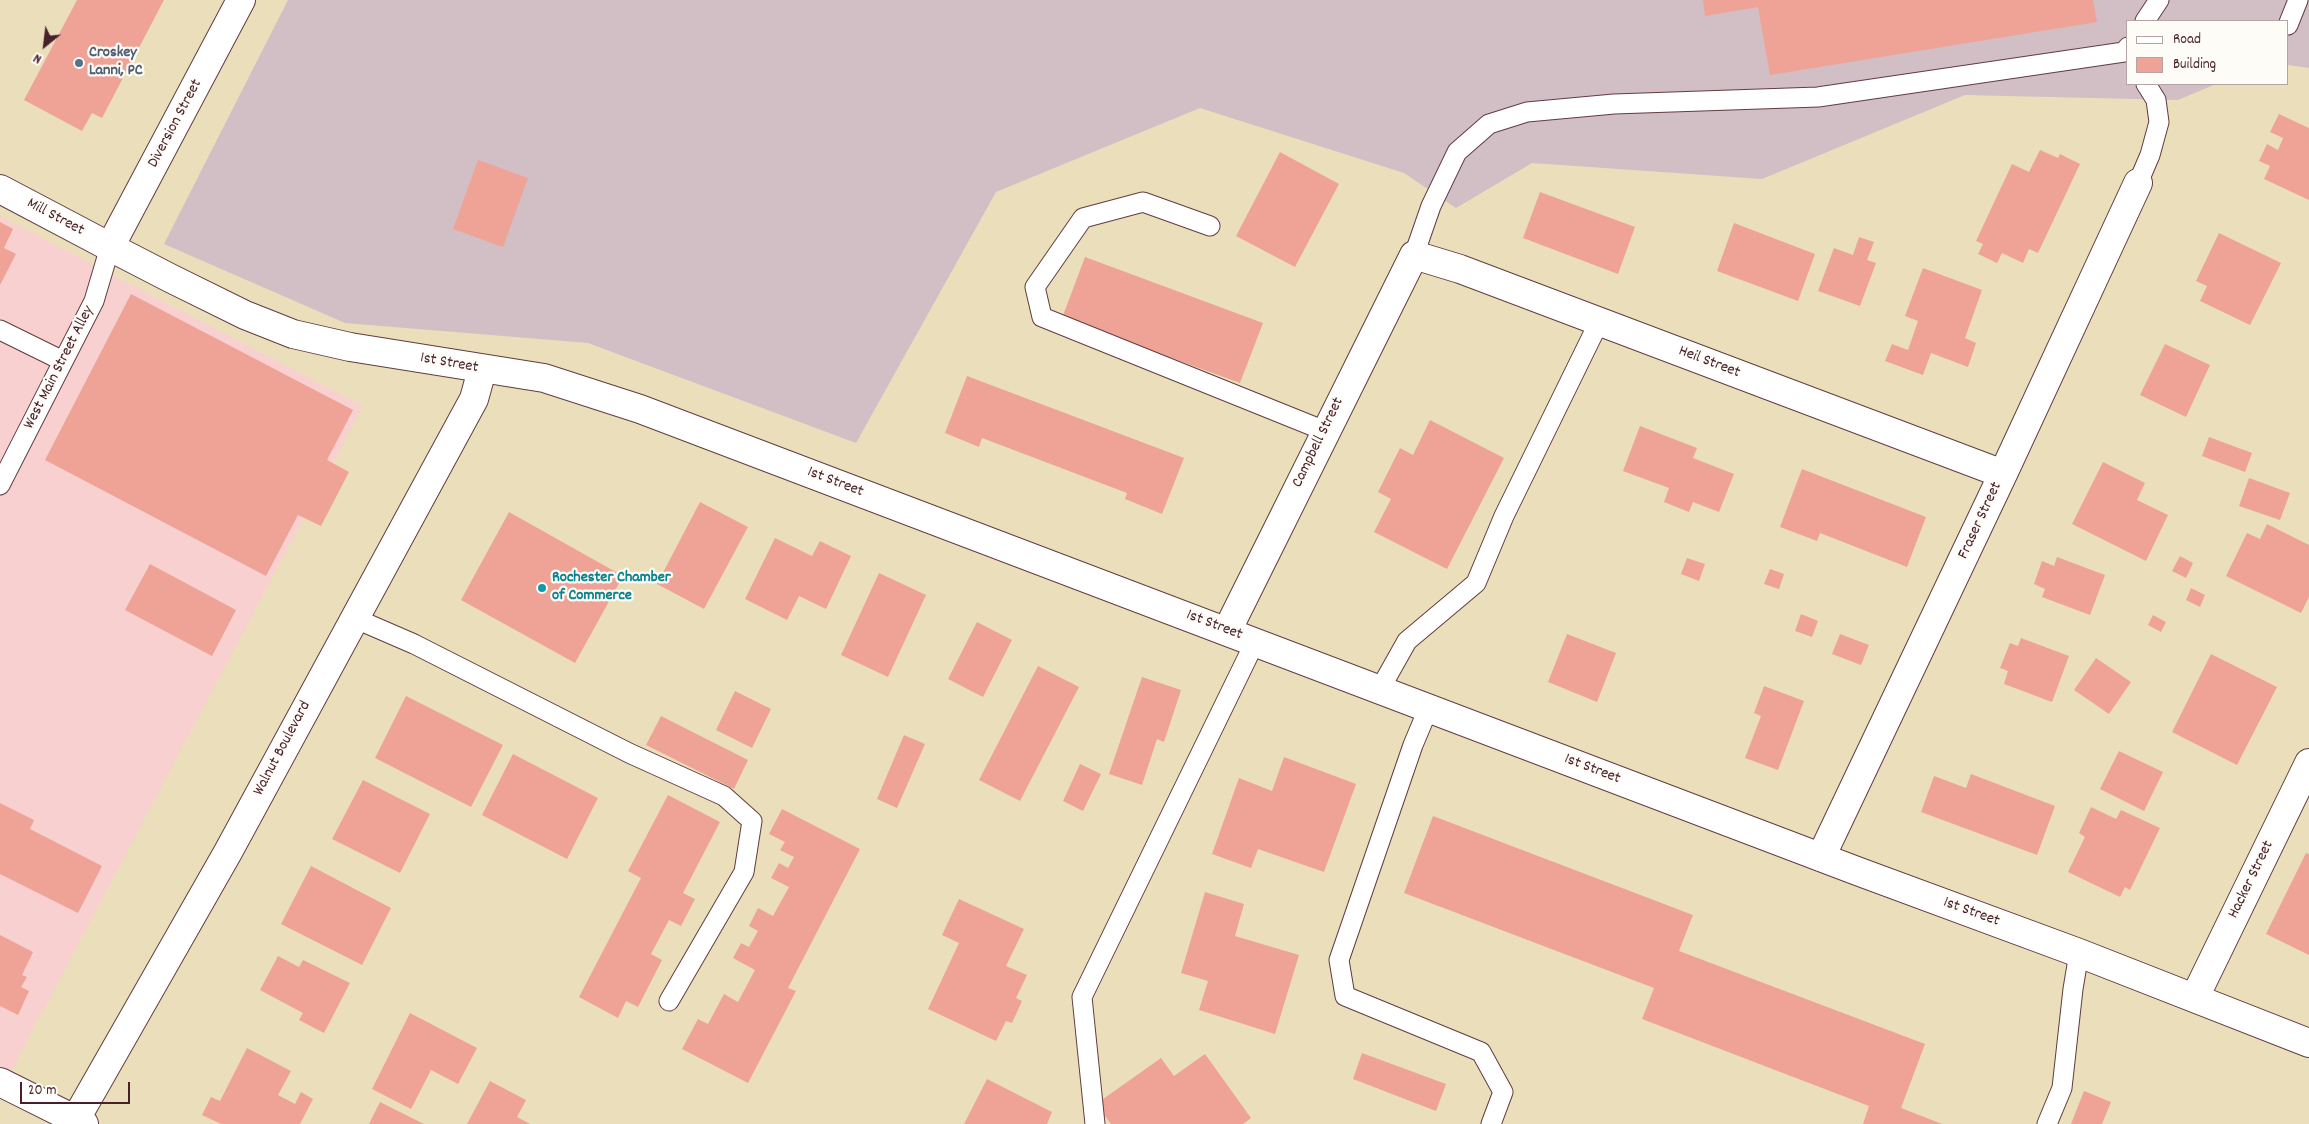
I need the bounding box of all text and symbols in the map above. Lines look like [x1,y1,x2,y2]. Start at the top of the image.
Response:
north arrow [20,20,70,70]
legend [2126,20,2289,85]
text: Road [2173,29,2201,51]
place label: Croskey Lanni, PC [89,44,143,82]
text: N [30,48,46,69]
text: Building [2173,54,2216,76]
marker: Croskey Lanni, PC [73,57,85,69]
street label: Diversion Street [145,76,207,172]
street label: Mill Street [23,195,87,241]
street label: West Main Street Alley [21,303,99,433]
street label: Heil Street [1675,342,1743,384]
street label: 1st Street [418,349,480,379]
street label: Campbell Street [1289,395,1349,491]
street label: 1st Street [804,464,866,502]
street label: Fraser Street [1955,479,2007,563]
place label: Rochester Chamber of Commerce [552,569,671,607]
marker: Rochester Chamber of Commerce [536,582,548,594]
street label: 1st Street [1183,607,1245,645]
street label: Walnut Boulevard [250,698,316,800]
street label: 1st Street [1561,751,1623,789]
street label: Hacker Street [2225,838,2279,922]
street label: 1st Street [1940,894,2002,932]
scale bar [22,1072,132,1104]
text: 20 m [28,1080,56,1102]

